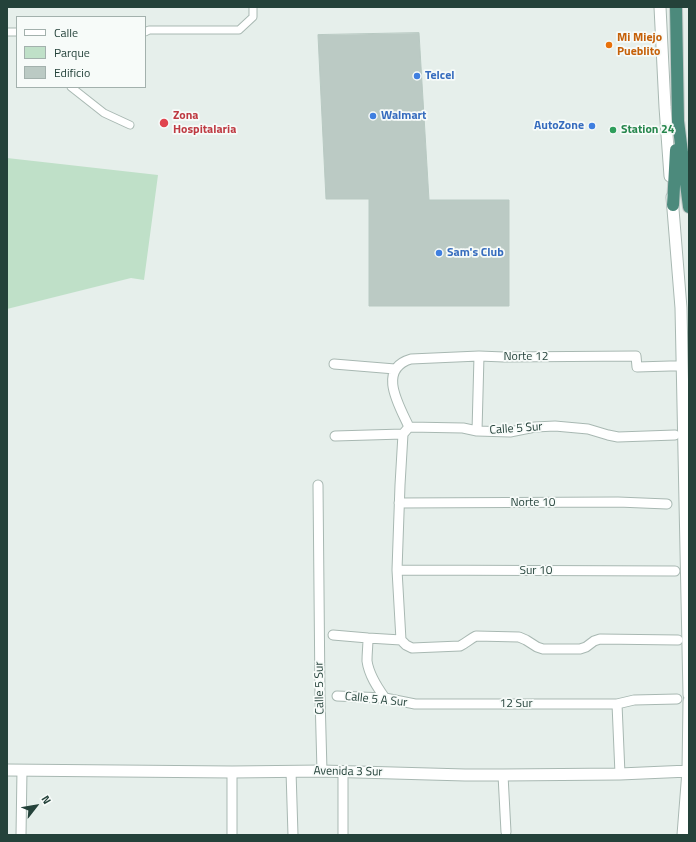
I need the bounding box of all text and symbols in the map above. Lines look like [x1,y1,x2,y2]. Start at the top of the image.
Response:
legend [16,16,146,88]
text: Calle [54,23,78,42]
place label: Mi Miejo Pueblito [617,31,662,59]
marker: Mi Miejo Pueblito [604,40,614,50]
text: Parque [54,43,90,62]
text: Edificio [54,63,90,82]
place label: Telcel [425,69,455,83]
marker: Telcel [412,71,422,81]
place label: Zona Hospitalaria [173,109,236,137]
place label: Walmart [381,109,426,123]
marker: Walmart [368,111,378,121]
marker: Zona Hospitalaria [158,117,170,129]
place label: AutoZone [534,119,584,133]
marker: AutoZone [587,121,597,131]
place label: Station 24 [621,123,675,137]
marker: Station 24 [608,125,618,135]
place label: Sam's Club [447,246,504,260]
marker: Sam's Club [434,248,444,258]
street label: Norte 12 [504,350,548,364]
street label: Calle 5 Sur [489,420,543,438]
street label: Norte 10 [511,496,555,510]
street label: Sur 10 [519,564,553,578]
street label: Calle 5 Sur [312,661,328,715]
street label: Calle 5 A Sur [344,690,408,710]
street label: 12 Sur [499,697,533,711]
street label: Avenida 3 Sur [313,764,383,780]
north arrow [16,786,56,826]
text: N [37,792,55,807]

